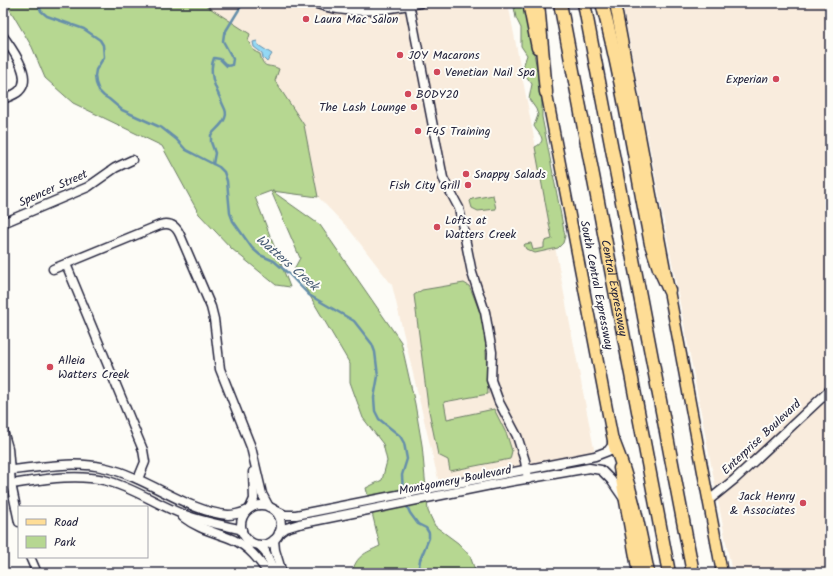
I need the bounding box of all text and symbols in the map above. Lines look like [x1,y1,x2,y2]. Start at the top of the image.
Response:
place label: Laura Mac Salon [314,10,398,29]
marker: Laura Mac Salon [301,14,311,24]
place label: JOY Macarons [408,46,480,65]
marker: JOY Macarons [395,50,405,60]
place label: Venetian Nail Spa [445,63,535,82]
marker: Venetian Nail Spa [432,67,442,77]
place label: Experian [726,70,768,89]
marker: Experian [771,74,781,84]
place label: BODY20 [416,85,459,104]
marker: BODY20 [403,89,413,99]
place label: The Lash Lounge [319,98,407,117]
marker: The Lash Lounge [409,102,419,112]
place label: F45 Training [426,122,491,141]
marker: F45 Training [413,126,423,136]
street label: Spencer Street [16,165,91,212]
place label: Snappy Salads [474,165,546,184]
marker: Snappy Salads [461,169,471,179]
place label: Fish City Grill [389,176,460,195]
marker: Fish City Grill [463,180,473,190]
place label: Lofts at Watters Creek [445,211,517,244]
street label: South Central Expressway [577,219,617,351]
marker: Lofts at Watters Creek [432,222,442,232]
water label: Watters Creek [251,230,324,298]
street label: Central Expressway [598,239,630,337]
place label: Alleia Watters Creek [58,351,130,384]
marker: Alleia Watters Creek [45,362,55,372]
street label: Enterprise Boulevard [717,395,806,479]
street label: Montgomery Boulevard [397,460,514,501]
place label: Jack Henry & Associates [730,487,795,520]
marker: Jack Henry & Associates [798,498,808,508]
legend [18,506,148,558]
text: Road [54,513,79,532]
text: Park [54,533,76,552]

